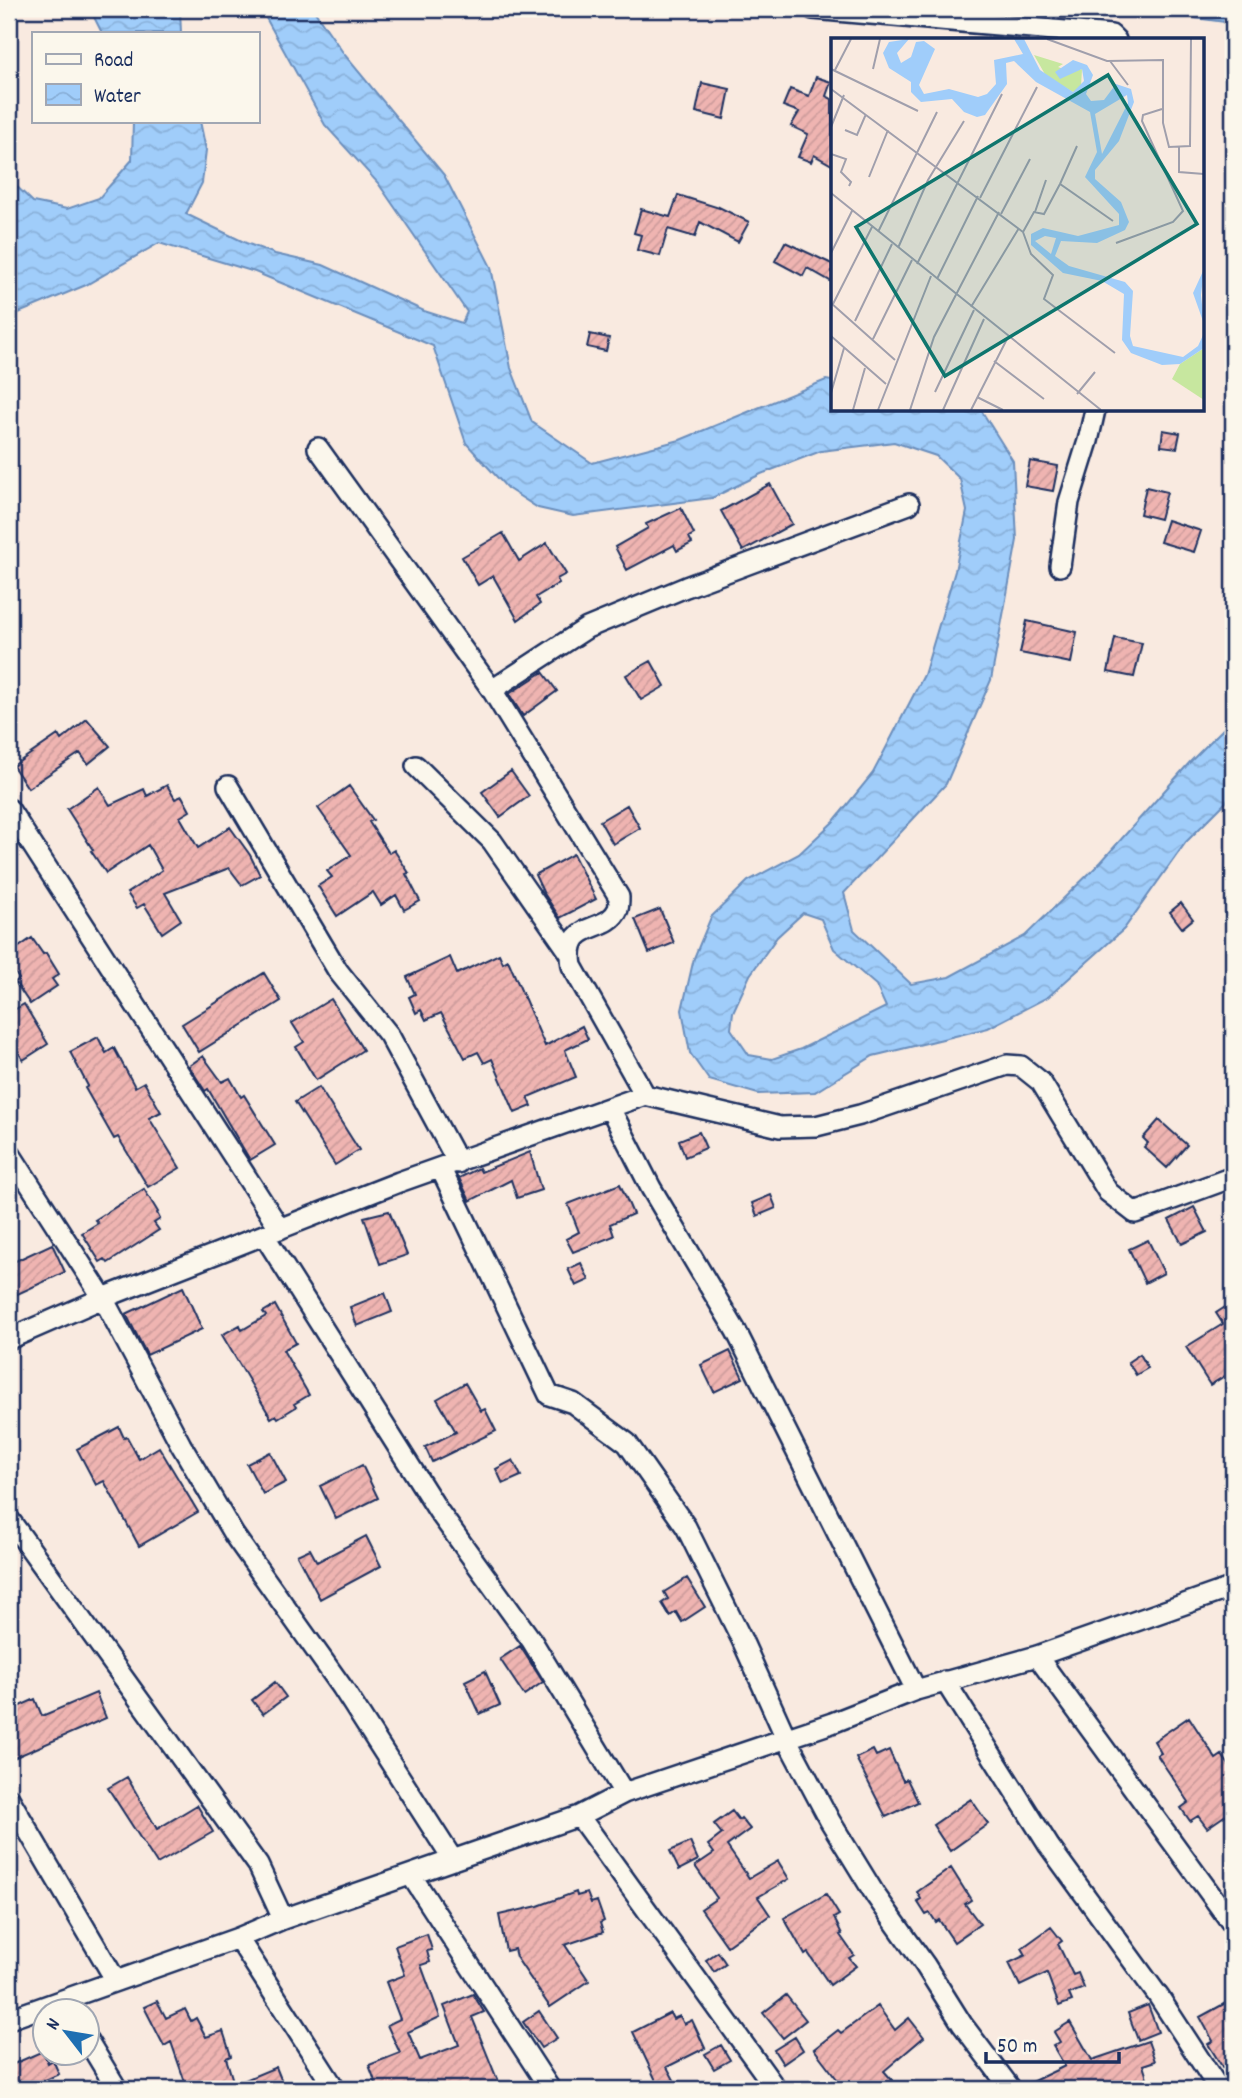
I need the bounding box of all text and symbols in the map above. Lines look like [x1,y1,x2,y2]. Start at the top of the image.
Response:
legend [32,32,259,122]
inset map [831,38,1204,411]
text: Road [94,47,133,77]
text: Water [94,83,141,113]
north arrow [32,1996,102,2066]
text: N [40,2014,68,2036]
scale bar [986,2021,1120,2065]
text: 50 m [997,2033,1037,2063]

